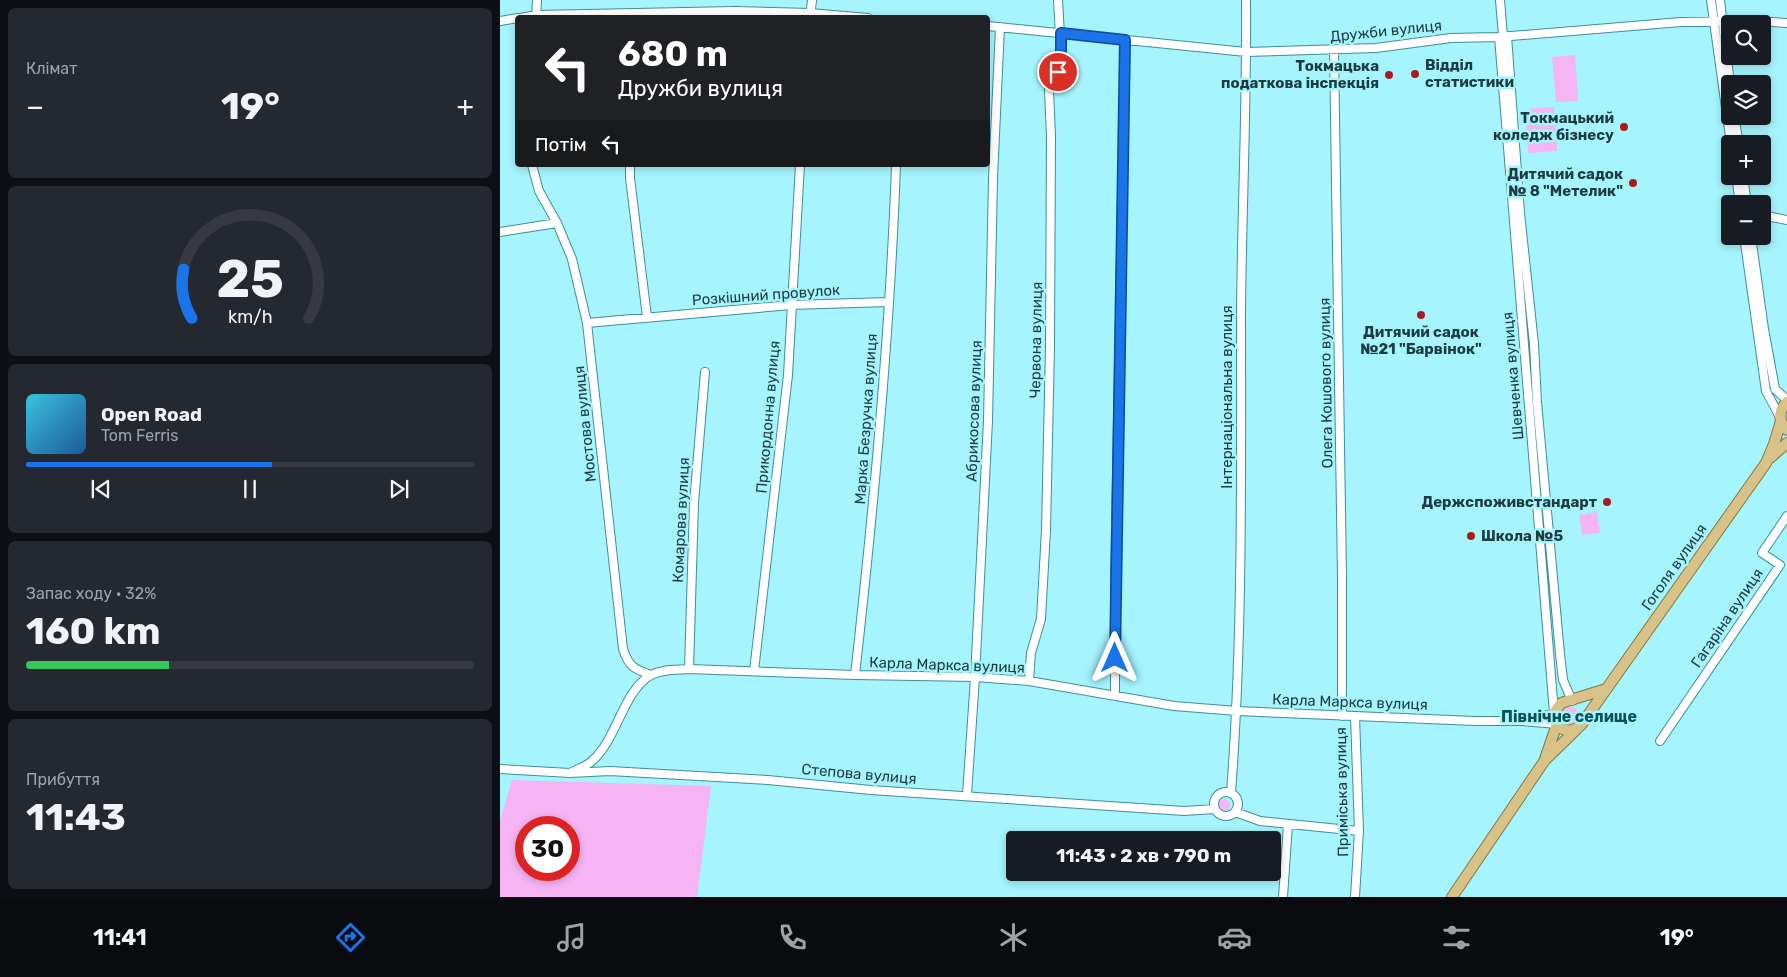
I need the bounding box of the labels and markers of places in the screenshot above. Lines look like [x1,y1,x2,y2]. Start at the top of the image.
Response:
pin [1037,51,1079,93]
place label: Відділ статистики [1425,56,1514,91]
place label: Токмацька податкова інспекція [1221,57,1379,92]
marker: Відділ статистики [1409,68,1421,80]
marker: Токмацька податкова інспекція [1383,69,1395,81]
place label: Токмацький коледж бізнесу [1493,109,1614,144]
marker: Токмацький коледж бізнесу [1618,121,1630,133]
place label: Дитячий садок № 8 "Метелик" [1507,165,1623,200]
marker: Дитячий садок № 8 "Метелик" [1627,177,1639,189]
marker: Дитячий садок №21 "Барвінок" [1415,309,1427,321]
place label: Дитячий садок №21 "Барвінок" [1360,323,1482,358]
place label: Держспоживстандарт [1421,493,1598,511]
marker: Держспоживстандарт [1601,496,1613,508]
place label: Школа №5 [1481,527,1563,545]
marker: Школа №5 [1465,530,1477,542]

